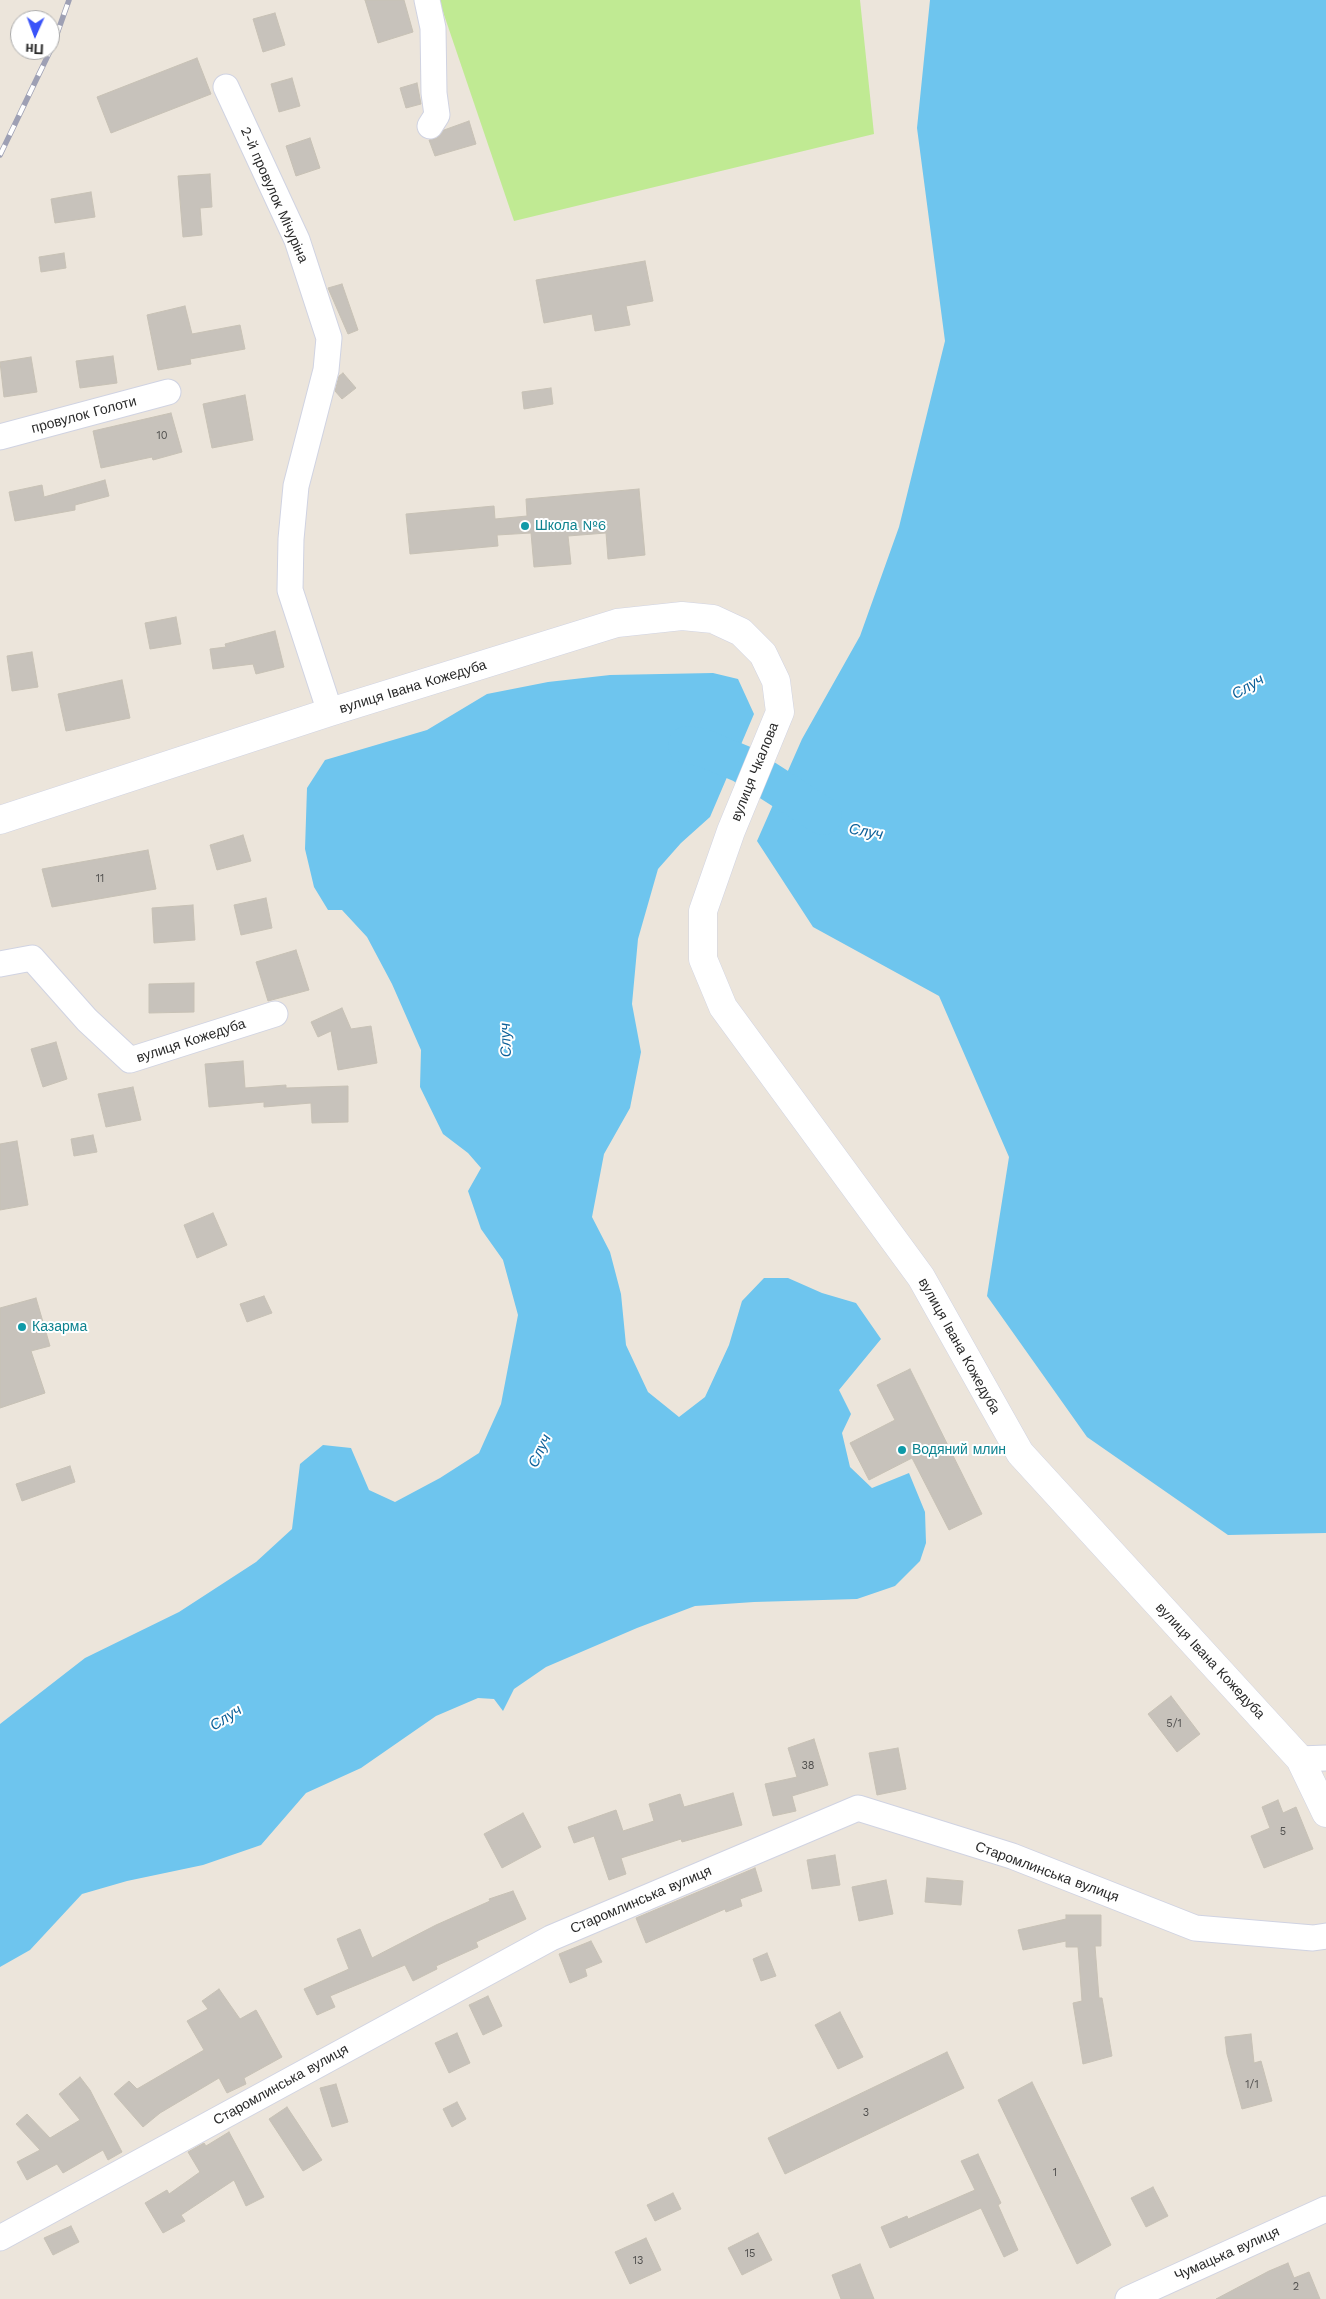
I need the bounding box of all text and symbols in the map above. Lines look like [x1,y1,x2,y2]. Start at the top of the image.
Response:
north arrow [10,10,60,60]
text: Пн [25,41,44,57]
street label: 2-й провулок Мічуріна [236,124,312,266]
street label: провулок Голоти [30,393,138,437]
house number: 10 [156,429,168,443]
place label: Школа №6 [535,518,606,534]
marker: Школа №6 [519,520,531,532]
street label: вулиця Івана Кожедуба [337,657,489,717]
water label: Случ [1229,670,1267,704]
street label: вулиця Чкалова [728,720,782,824]
water label: Случ [848,820,884,844]
house number: 11 [96,872,104,886]
street label: вулиця Кожедуба [134,1015,248,1067]
water label: Случ [496,1023,516,1057]
street label: вулиця Івана Кожедуба [915,1275,1003,1417]
place label: Казарма [32,1319,87,1335]
marker: Казарма [16,1321,28,1333]
water label: Случ [525,1432,555,1470]
place label: Водяний млин [912,1442,1006,1458]
marker: Водяний млин [896,1444,908,1456]
street label: вулиця Івана Кожедуба [1152,1599,1268,1723]
water label: Случ [207,1701,245,1735]
house number: 5/1 [1166,1717,1182,1731]
house number: 38 [801,1759,815,1773]
house number: 5 [1280,1825,1286,1839]
street label: Старомлинська вулиця [973,1838,1121,1906]
street label: Старомлинська вулиця [568,1863,714,1937]
street label: Старомлинська вулиця [211,2041,351,2129]
house number: 1/1 [1245,2078,1259,2092]
house number: 3 [863,2106,869,2120]
house number: 1 [1053,2166,1057,2180]
street label: Чумацька вулиця [1172,2223,1282,2285]
house number: 15 [745,2247,755,2261]
house number: 13 [633,2254,643,2268]
house number: 2 [1293,2280,1299,2294]

